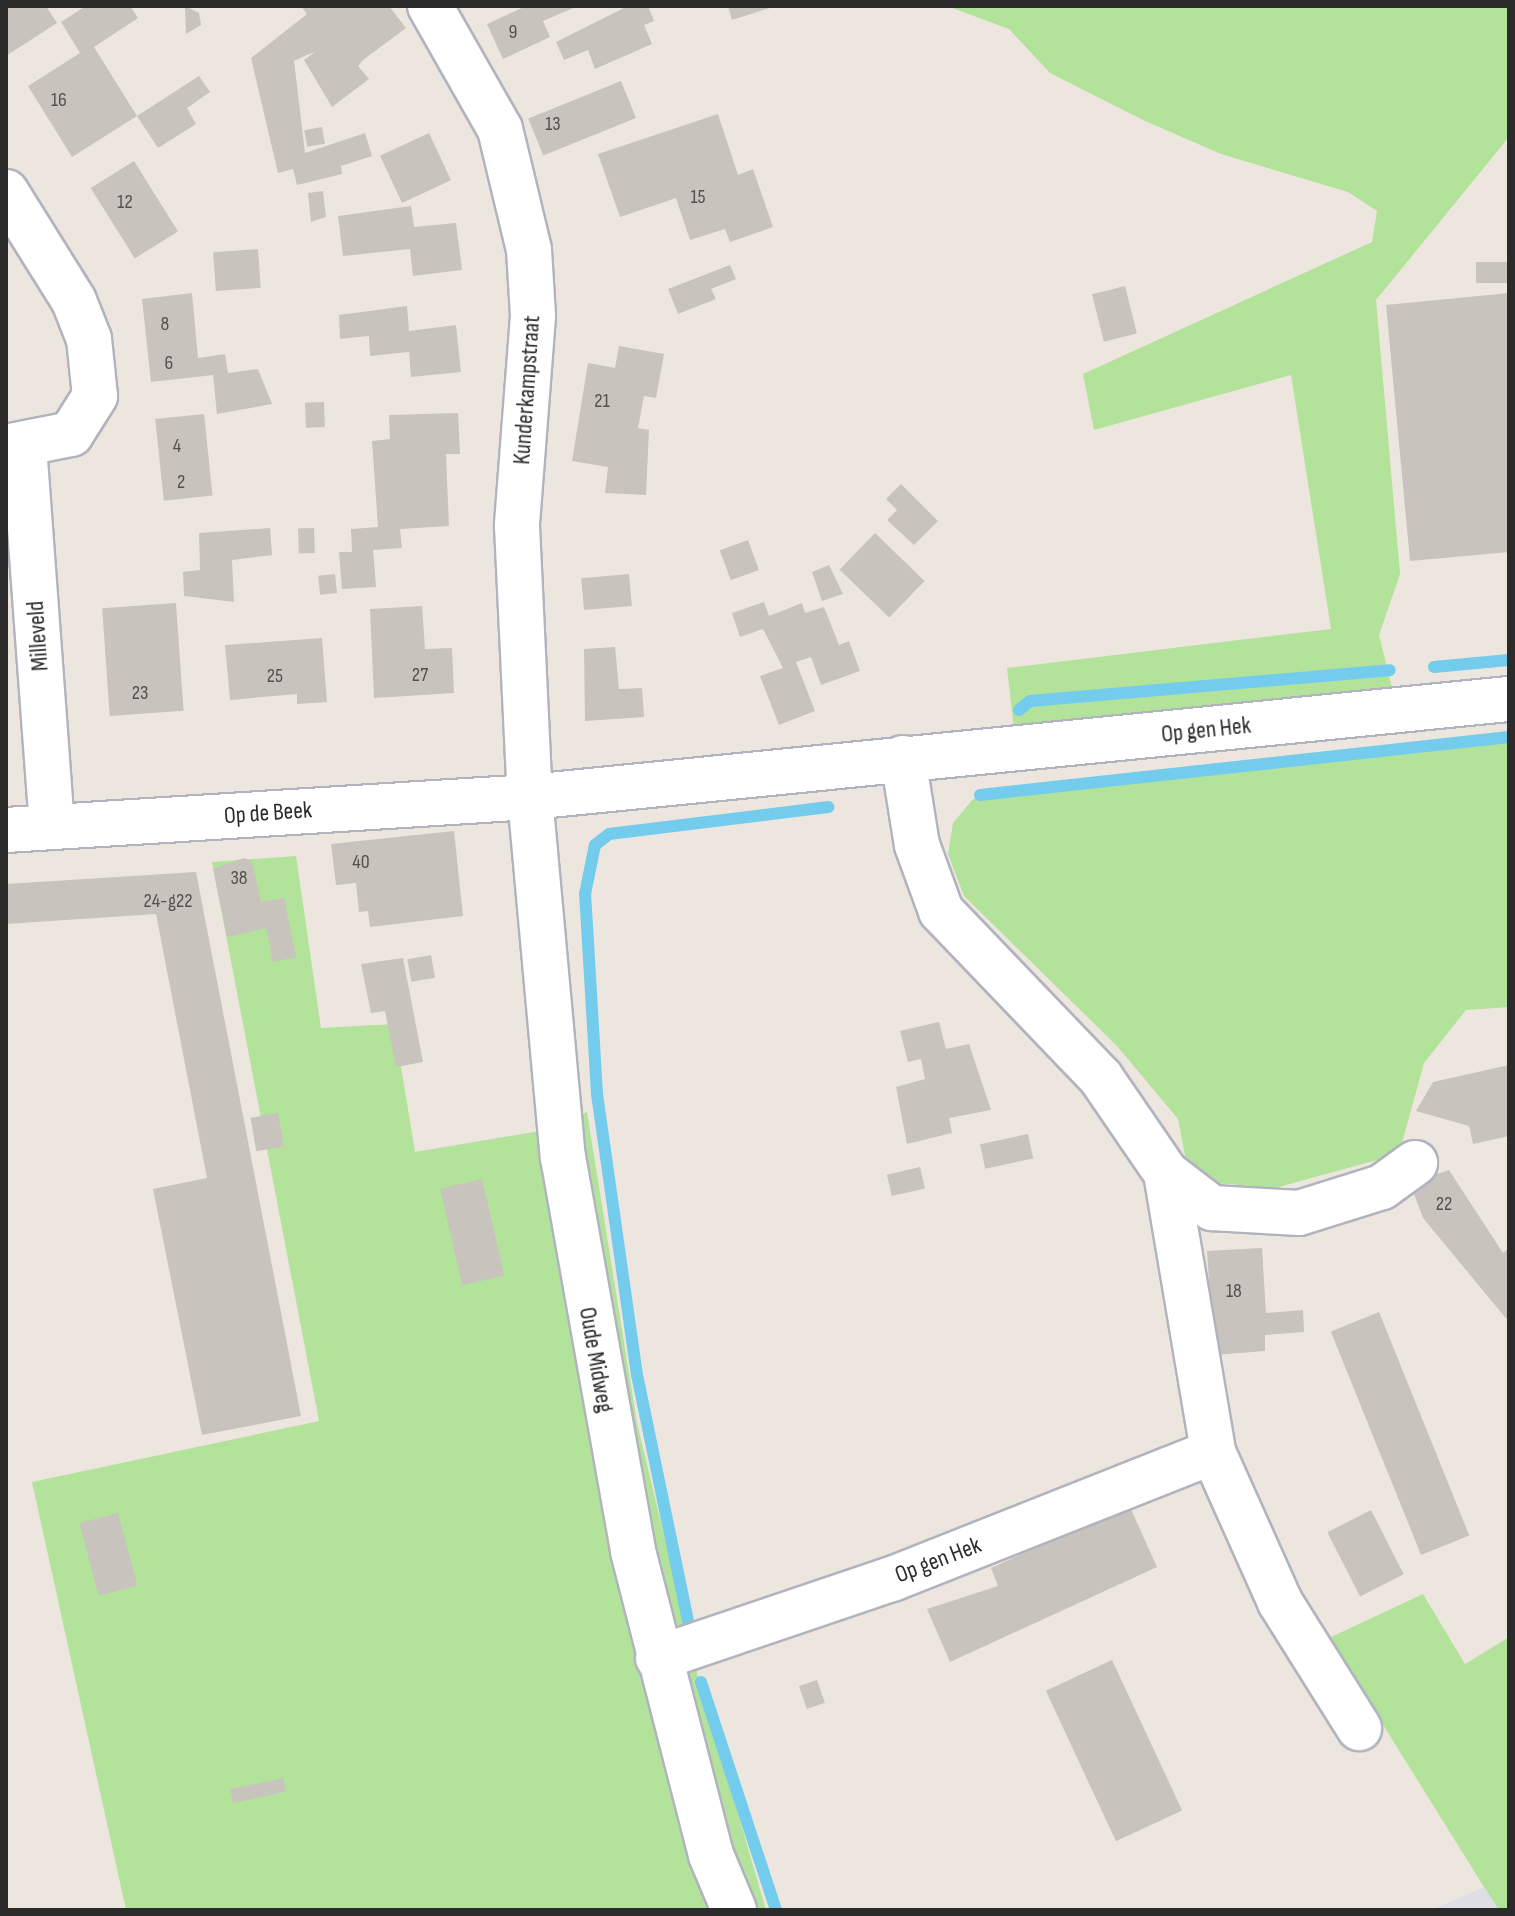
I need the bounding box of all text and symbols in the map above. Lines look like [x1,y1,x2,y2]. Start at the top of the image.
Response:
house number: 9 [509,20,517,44]
house number: 16 [51,88,67,112]
house number: 13 [545,112,561,136]
house number: 15 [690,185,706,209]
house number: 12 [117,190,133,214]
house number: 8 [161,312,169,336]
street label: Kunderkampstraat [507,314,547,466]
house number: 6 [165,351,173,375]
house number: 21 [594,389,610,413]
house number: 4 [173,434,181,458]
house number: 2 [177,470,185,494]
street label: Milleveld [21,600,55,672]
house number: 27 [412,663,428,687]
house number: 25 [267,664,283,688]
house number: 23 [132,681,148,705]
street label: Op gen Hek [1160,711,1252,749]
street label: Op de Beek [223,796,313,830]
house number: 40 [352,850,370,874]
house number: 38 [230,866,248,890]
house number: 24-g22 [144,889,192,913]
house number: 22 [1436,1192,1452,1216]
house number: 18 [1226,1279,1242,1303]
street label: Oude Midweg [573,1305,619,1415]
street label: Op gen Hek [891,1530,985,1590]

